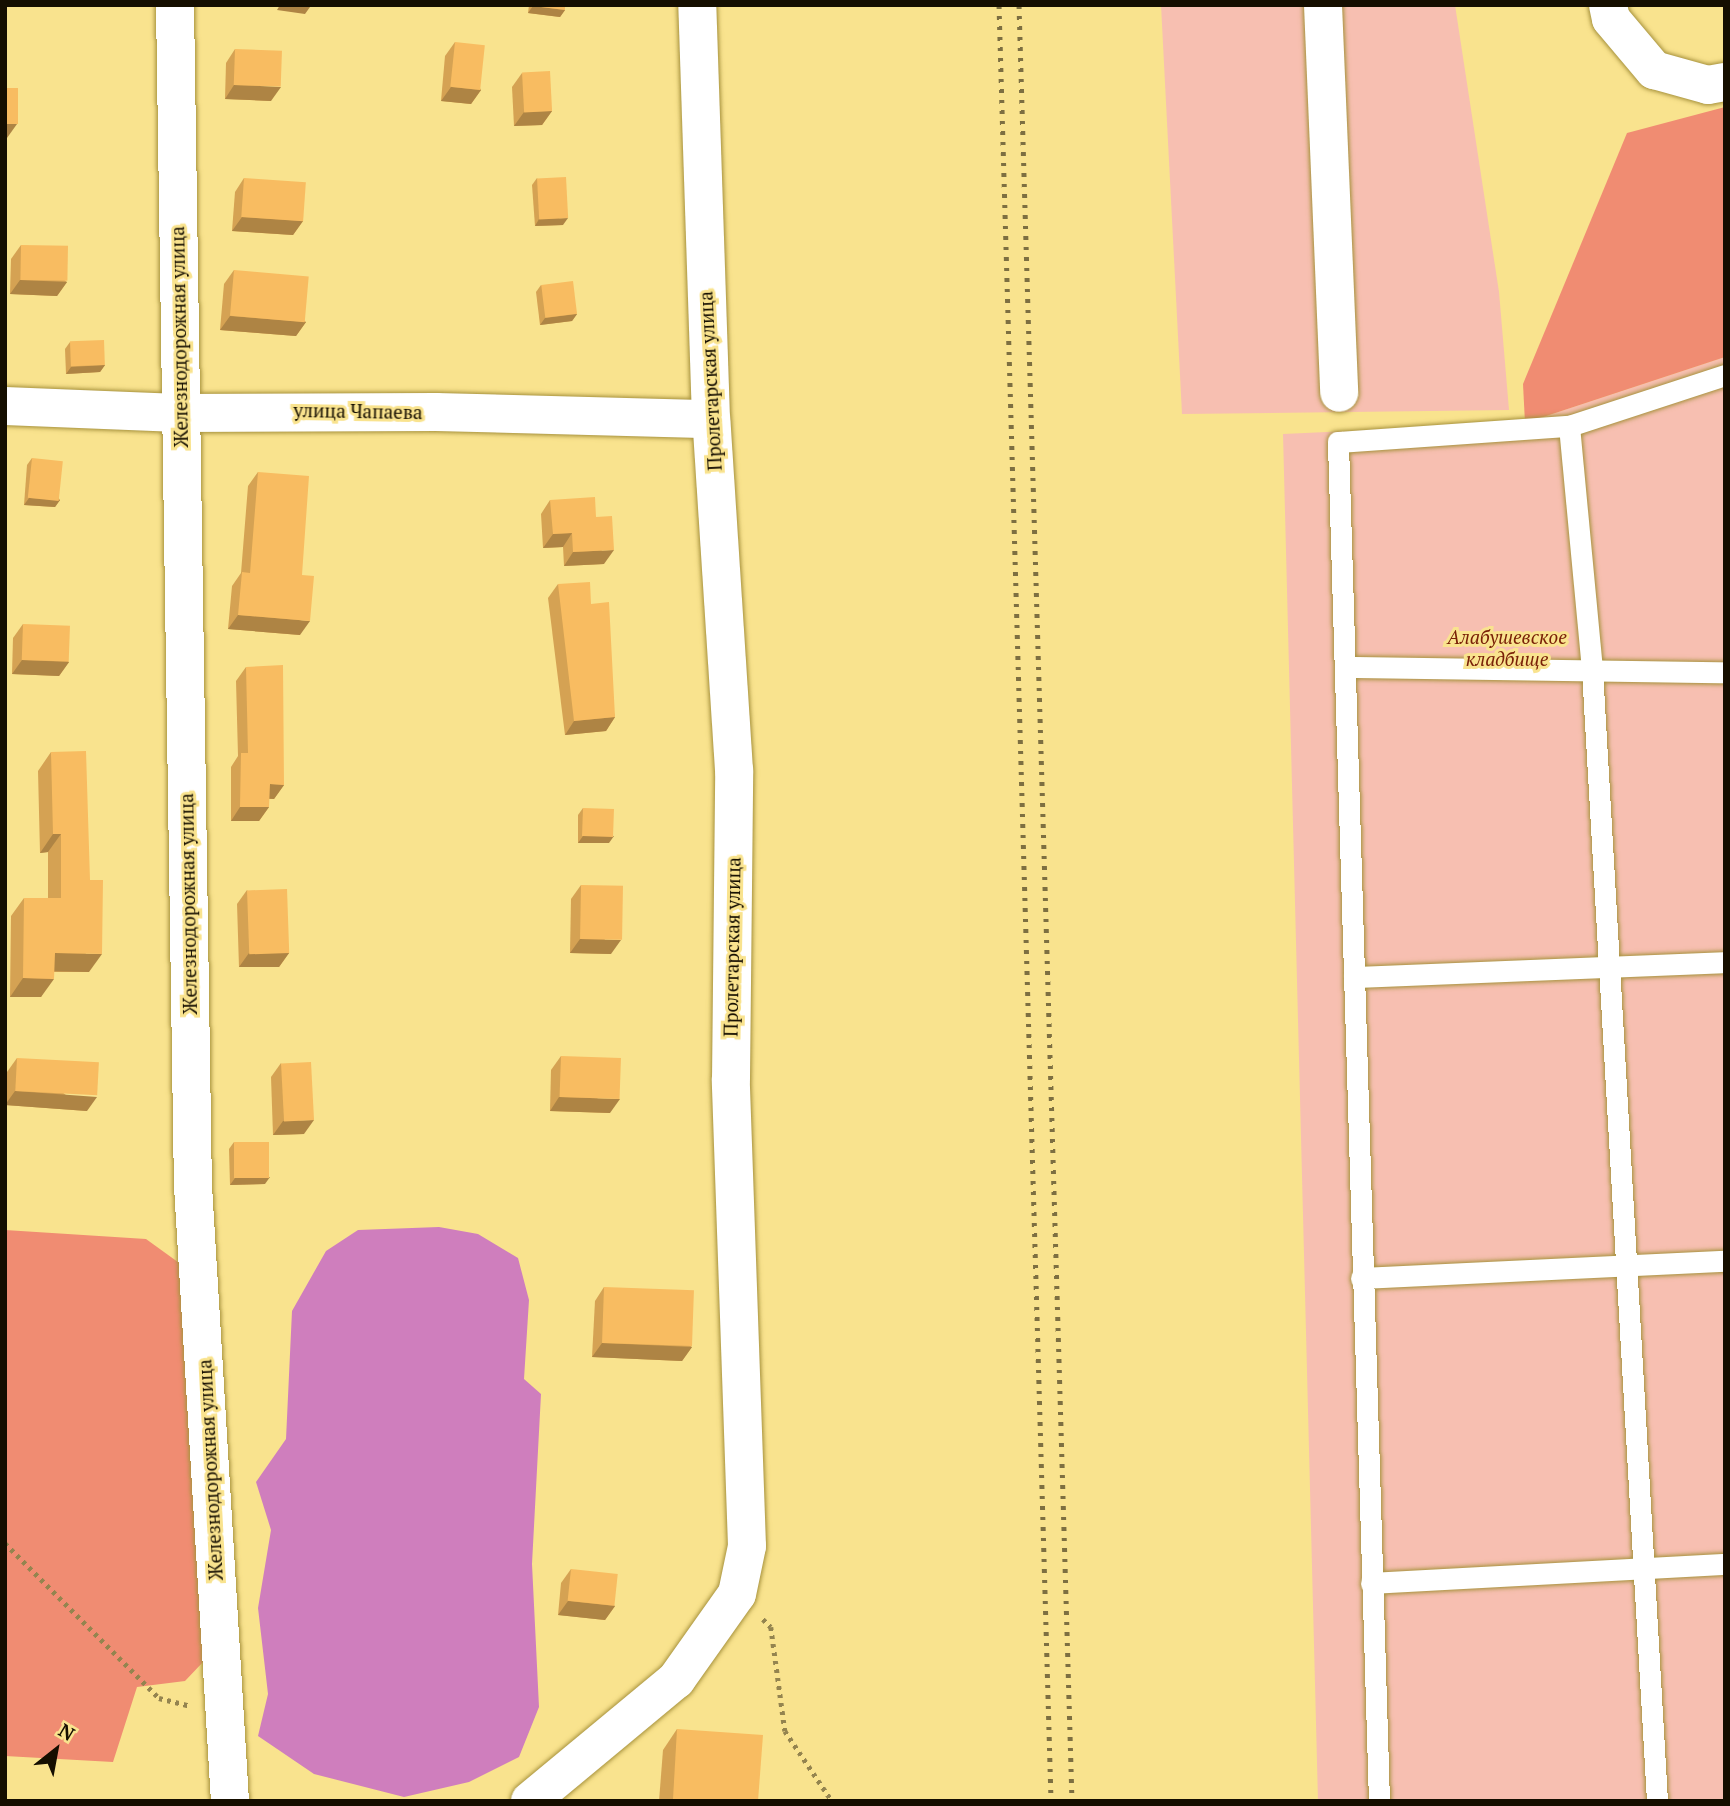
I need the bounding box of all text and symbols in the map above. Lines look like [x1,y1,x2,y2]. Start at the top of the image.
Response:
street label: Железнодорожная улица [166,226,192,448]
street label: Пролетарская улица [694,291,726,471]
street label: улица Чапаева [293,398,423,424]
park label: Алабушевское кладбище [1447,626,1567,670]
street label: Железнодорожная улица [175,793,201,1015]
street label: Пролетарская улица [719,857,745,1037]
street label: Железнодорожная улица [193,1359,227,1581]
north arrow [21,1715,91,1785]
text: N [54,1717,80,1746]

